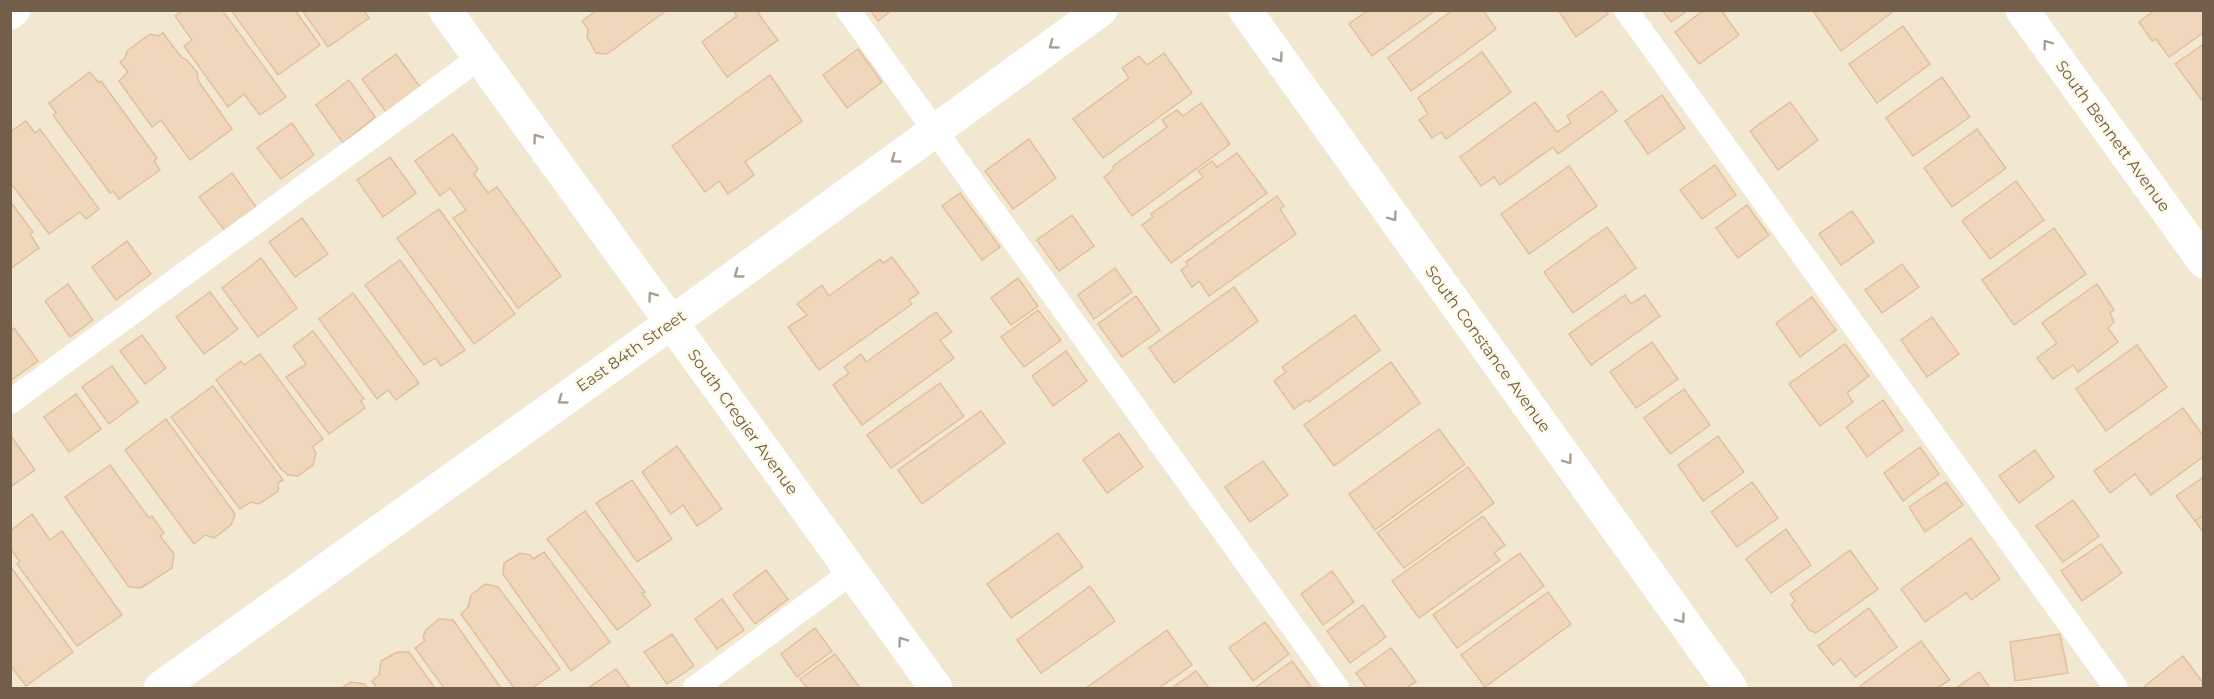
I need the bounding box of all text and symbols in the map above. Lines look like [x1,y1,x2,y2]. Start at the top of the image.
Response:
one-way arrow [1049,38,1060,49]
one-way arrow [2043,40,2054,51]
one-way arrow [1272,52,1283,63]
street label: South Bennett Avenue [2052,57,2174,215]
one-way arrow [534,134,545,145]
one-way arrow [891,152,902,163]
one-way arrow [1386,210,1397,221]
street label: South Constance Avenue [1421,262,1555,436]
one-way arrow [733,267,744,278]
one-way arrow [648,292,659,303]
street label: East 84th Street [573,306,690,396]
street label: South Cregier Avenue [684,346,802,498]
one-way arrow [558,393,569,404]
one-way arrow [1561,454,1572,465]
one-way arrow [1674,612,1685,623]
one-way arrow [898,637,909,648]

